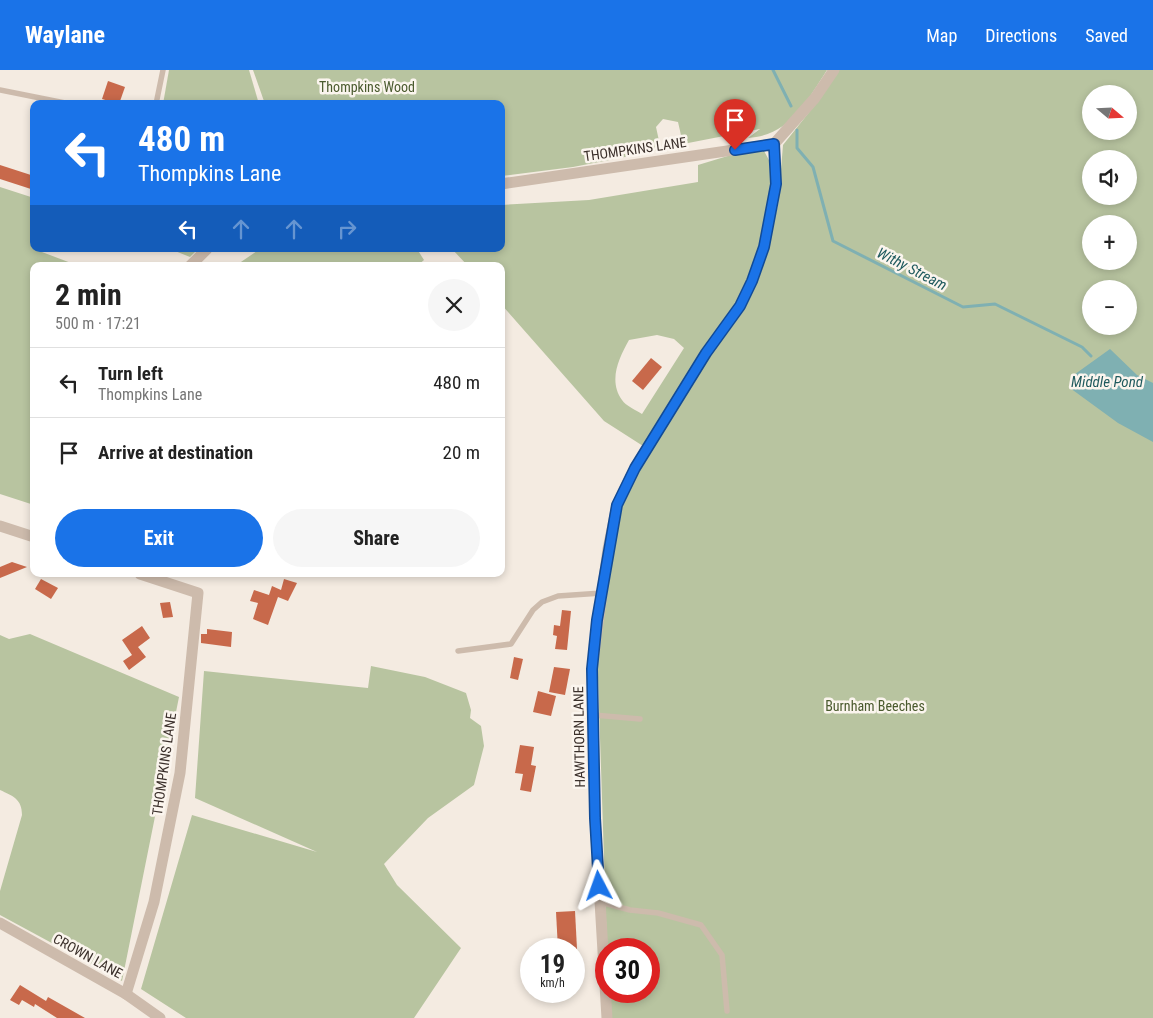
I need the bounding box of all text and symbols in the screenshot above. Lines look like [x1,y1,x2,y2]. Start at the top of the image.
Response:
text: Waylane [25,21,105,49]
text: Map [926,25,957,46]
text: Directions [985,25,1057,46]
text: Saved [1085,25,1128,46]
park label: Thompkins Wood [319,79,415,95]
north arrow [1082,85,1138,140]
map controls [1082,85,1137,335]
pin [714,99,756,150]
icon: arrive [721,106,749,134]
text: 480 m [138,119,225,160]
icon: left [55,120,120,185]
street label: THOMPKINS LANE [583,134,687,164]
button: sound [1082,150,1137,205]
text: Thompkins Lane [138,161,281,186]
icon: left [174,215,202,243]
icon: ahead [227,215,255,243]
icon: ahead [280,215,308,243]
icon: right [333,215,361,243]
button: + [1082,215,1137,270]
water label: Withy Stream [874,244,950,294]
text: 2 min [55,277,122,312]
button: close [428,279,480,331]
button: − [1082,280,1137,335]
text: 500 m · 17:21 [55,314,141,333]
text: Turn left [98,362,163,385]
icon: left [55,369,83,397]
text: 480 m [433,371,480,394]
water label: Middle Pond [1071,373,1144,391]
text: Thompkins Lane [98,385,202,404]
icon: arrive [55,439,83,467]
text: Arrive at destination [98,441,253,464]
text: 20 m [443,441,480,464]
button: Exit [55,509,263,567]
button: Share [273,509,480,567]
street label: HAWTHORN LANE [570,686,588,788]
park label: Burnham Beeches [825,698,925,714]
street label: THOMPKINS LANE [149,712,179,816]
position arrow [572,859,624,911]
street label: CROWN LANE [51,930,126,982]
speed limit sign: 30 [595,938,660,1003]
text: 19 [540,950,565,979]
text: km/h [540,976,565,990]

